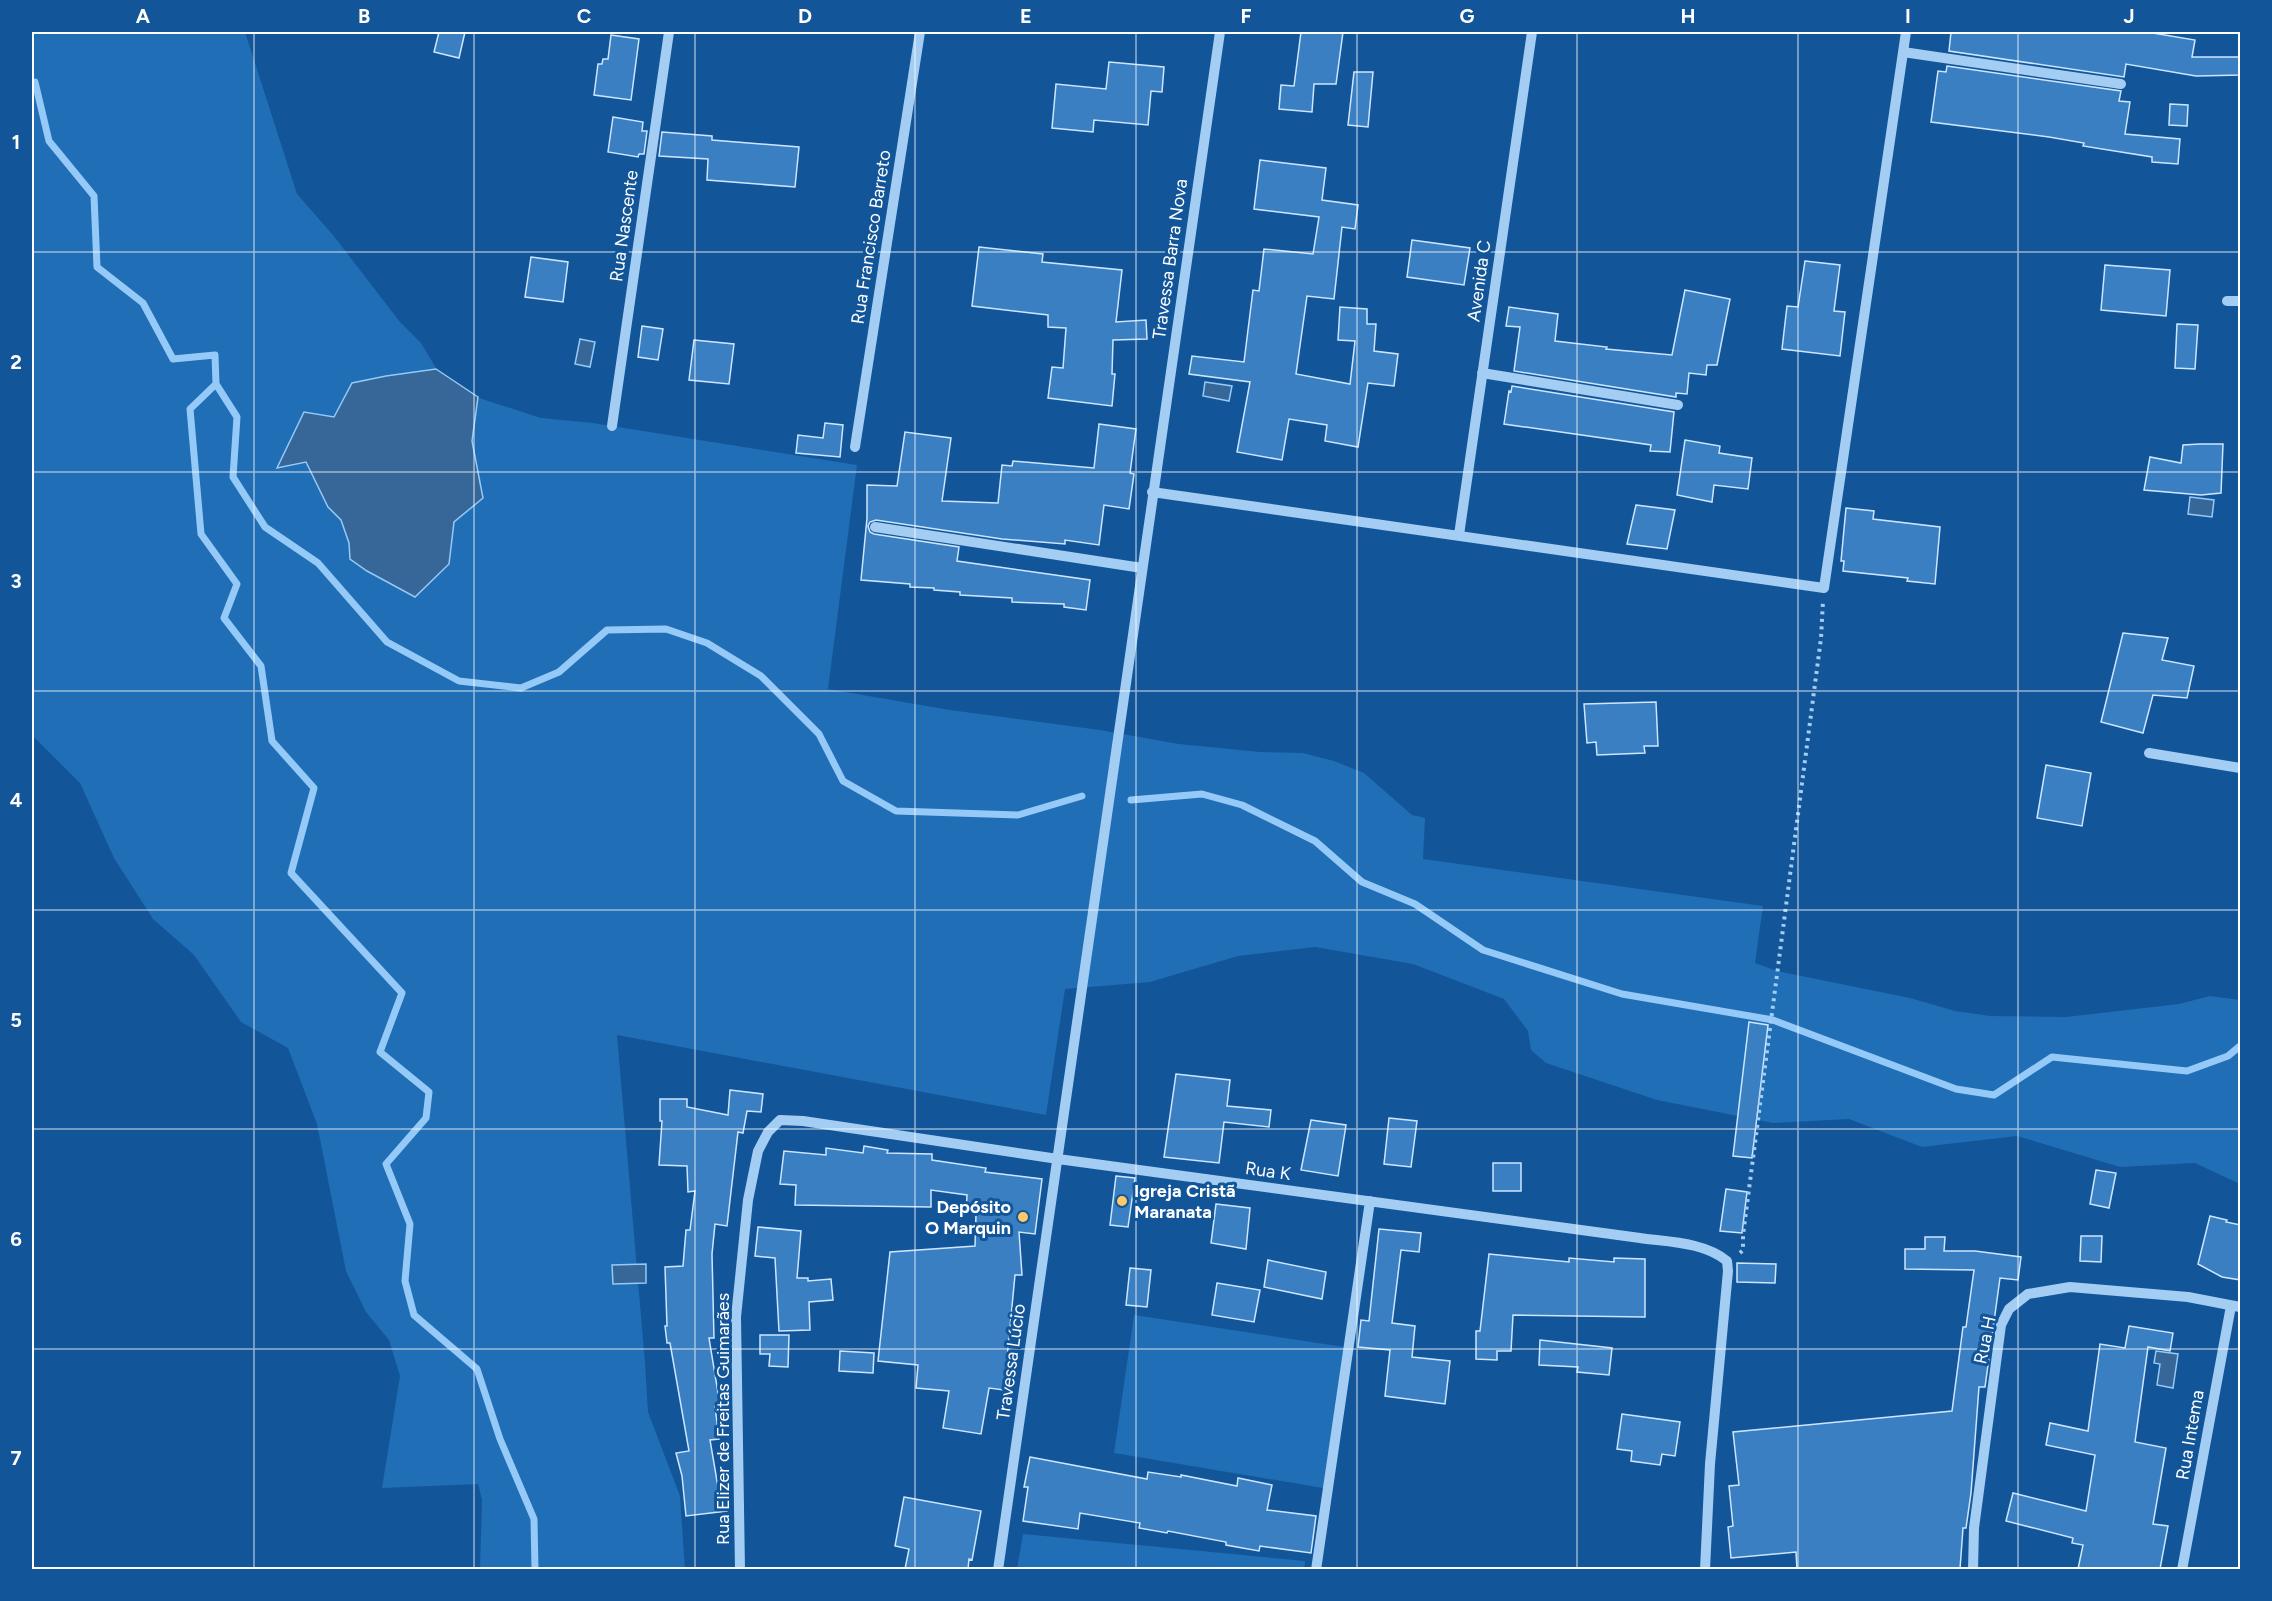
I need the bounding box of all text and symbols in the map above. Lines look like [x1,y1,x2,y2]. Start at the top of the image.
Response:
text: A [136,4,151,28]
text: B [358,4,370,28]
text: C [577,4,591,28]
text: D [798,4,812,28]
text: E [1020,4,1032,28]
text: F [1240,4,1252,28]
text: G [1460,4,1475,28]
text: H [1681,4,1696,28]
text: I [1905,4,1911,28]
text: J [2123,4,2135,28]
text: 1 [12,130,20,154]
street label: Rua Francisco Barreto [846,148,896,326]
street label: Rua Nascente [605,169,643,283]
street label: Travessa Barra Nova [1148,177,1192,341]
street label: Avenida C [1462,239,1496,323]
text: 2 [10,350,22,374]
text: 3 [10,569,22,593]
text: 4 [10,788,23,812]
text: 5 [10,1008,22,1032]
street label: Rua K [1244,1157,1292,1185]
place label: Igreja Cristã Maranata [1134,1180,1235,1223]
marker: Igreja Cristã Maranata [1115,1194,1129,1208]
place label: Depósito O Marquin [925,1196,1011,1239]
marker: Depósito O Marquin [1016,1210,1030,1224]
text: 6 [10,1227,22,1251]
street label: Rua Elizer de Freitas Guimarães [712,1293,734,1545]
street label: Travessa Lúcio [992,1302,1030,1422]
street label: Rua H [1969,1314,2001,1366]
street label: Rua Intema [2171,1388,2209,1482]
text: 7 [10,1446,22,1470]

